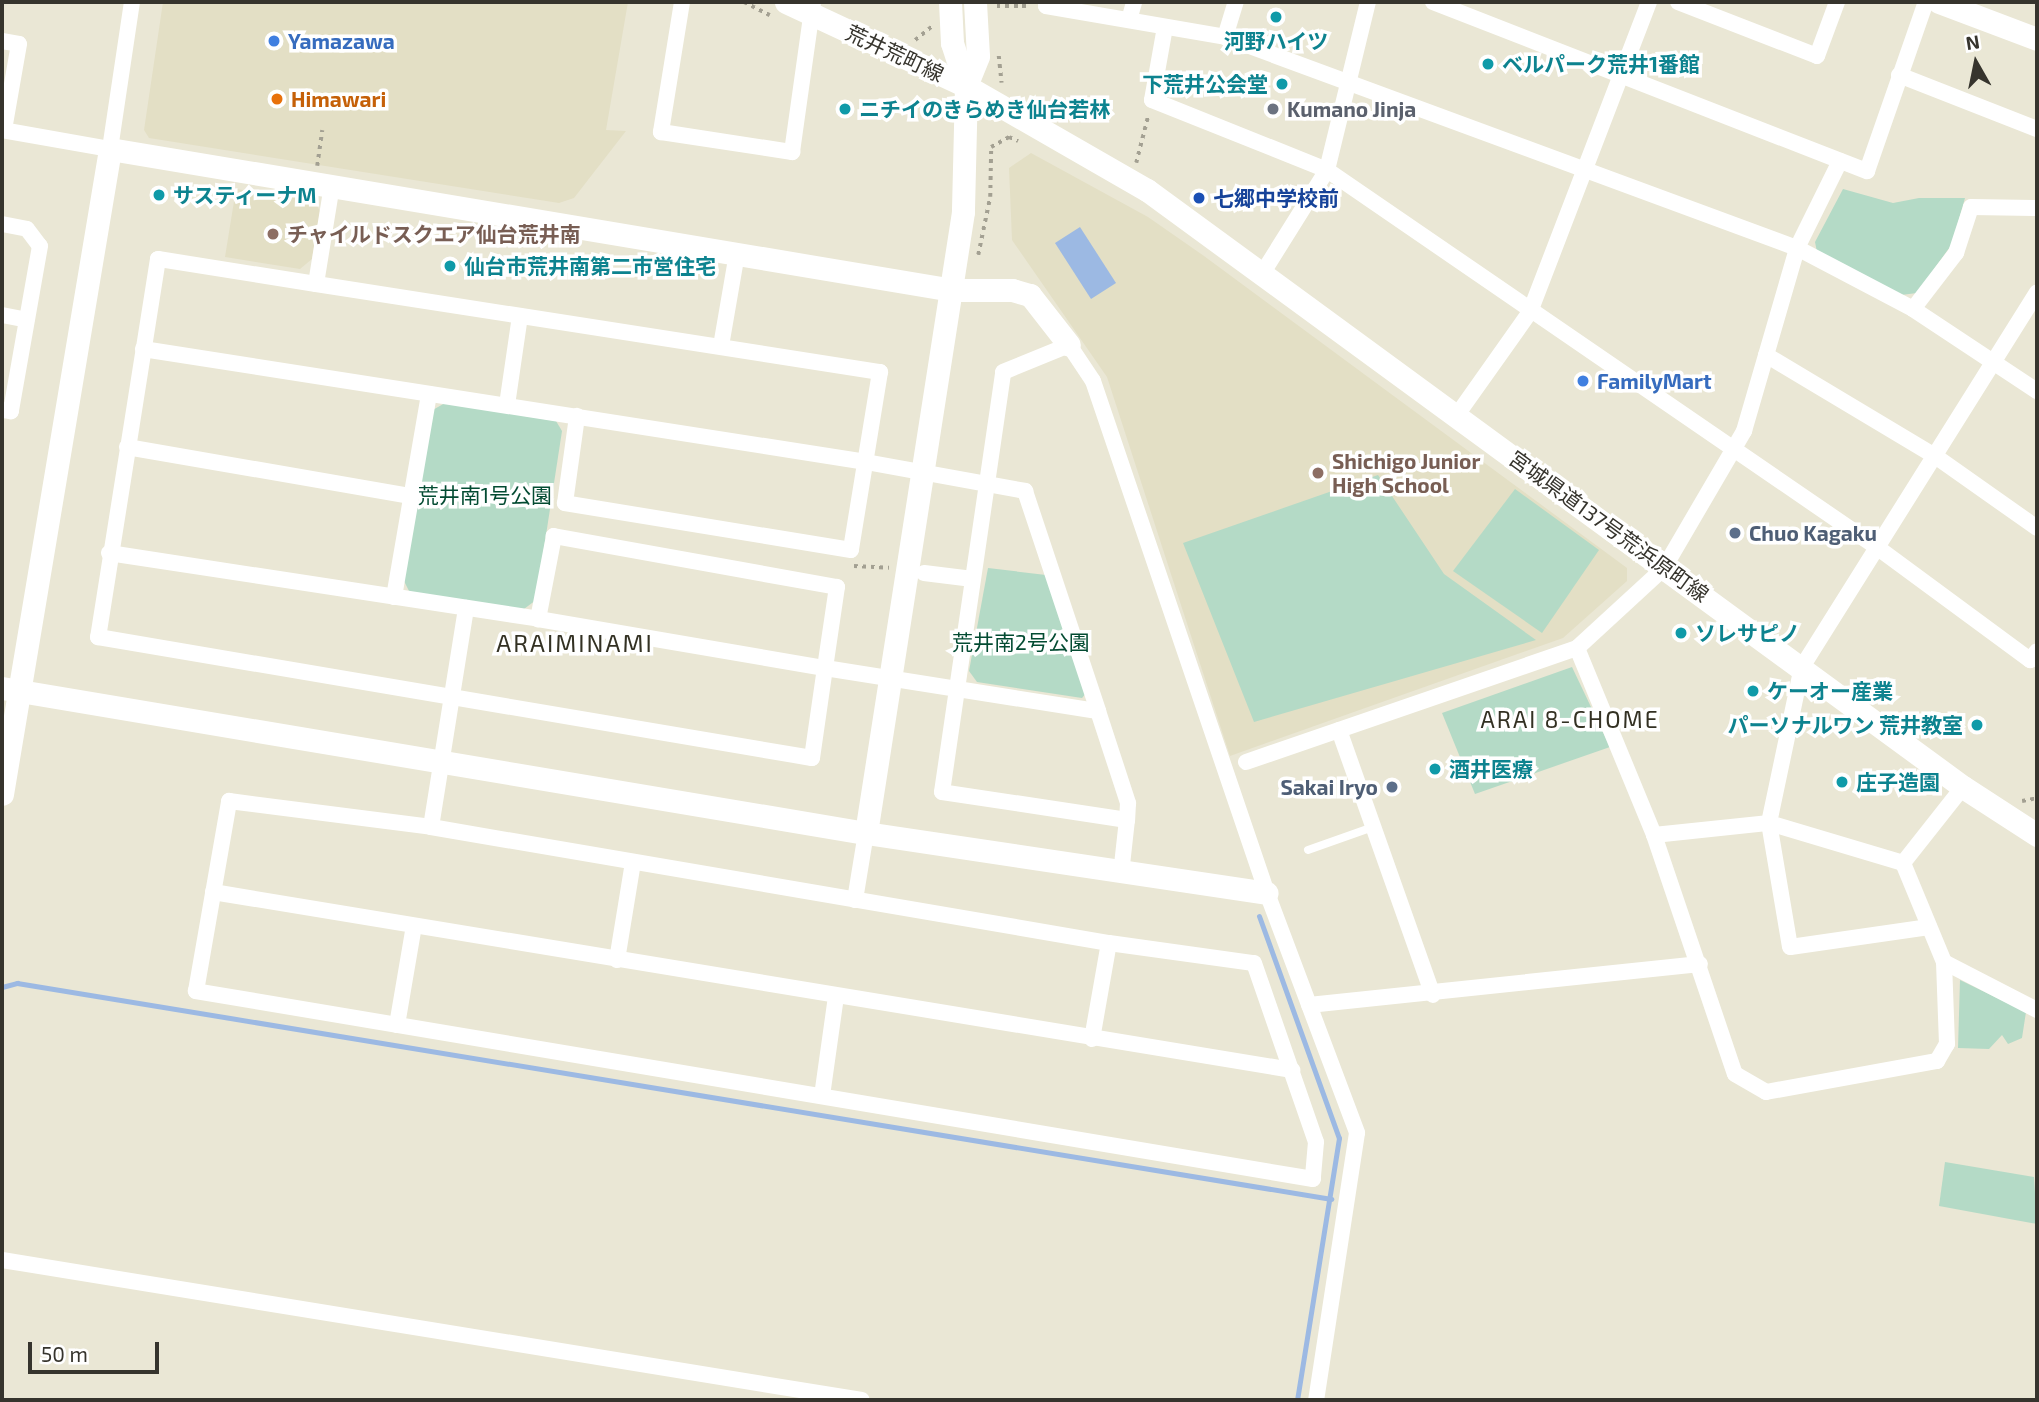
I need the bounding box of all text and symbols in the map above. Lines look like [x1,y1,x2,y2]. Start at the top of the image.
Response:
marker: 河野ハイツ [1268,9,1284,25]
street label: 荒井荒町線 [842,19,948,87]
place label: Yamazawa [288,28,395,54]
place label: 河野ハイツ [1224,28,1328,54]
north arrow [1941,28,2011,98]
text: N [1964,29,1981,54]
marker: Yamazawa [266,33,282,49]
place label: ベルパーク荒井1番館 [1502,51,1700,77]
marker: ベルパーク荒井1番館 [1480,56,1496,72]
place label: 下荒井公会堂 [1142,71,1268,97]
marker: 下荒井公会堂 [1274,76,1290,92]
place label: Himawari [291,86,386,112]
marker: Himawari [269,91,285,107]
place label: ニチイのきらめき仙台若林 [859,96,1111,122]
place label: Kumano Jinja [1287,96,1417,122]
marker: ニチイのきらめき仙台若林 [837,101,853,117]
marker: Kumano Jinja [1265,101,1281,117]
place label: サスティーナM [173,182,318,208]
place label: 七郷中学校前 [1213,185,1339,211]
marker: サスティーナM [151,187,167,203]
marker: 七郷中学校前 [1191,190,1207,206]
place label: チャイルドスクエア仙台荒井南 [287,221,581,247]
marker: チャイルドスクエア仙台荒井南 [265,226,281,242]
place label: 仙台市荒井南第二市営住宅 [464,253,716,279]
marker: 仙台市荒井南第二市営住宅 [442,258,458,274]
place label: FamilyMart [1597,368,1712,394]
marker: FamilyMart [1575,373,1591,389]
street label: 宮城県道137号荒浜原町線 [1504,445,1714,607]
place label: Shichigo Junior High School [1332,448,1481,498]
marker: Shichigo Junior High School [1310,465,1326,481]
park label: 荒井南1号公園 [418,482,552,508]
place label: Chuo Kagaku [1749,520,1877,546]
marker: Chuo Kagaku [1727,525,1743,541]
place label: ソレサピノ [1695,620,1800,646]
marker: ソレサピノ [1673,625,1689,641]
district label: ARAIMINAMI [498,629,652,657]
park label: 荒井南2号公園 [952,629,1090,655]
place label: ケーオー産業 [1767,678,1893,704]
marker: ケーオー産業 [1745,683,1761,699]
district label: ARAI 8-CHOME [1482,705,1658,733]
place label: パーソナルワン 荒井教室 [1727,712,1963,738]
marker: パーソナルワン 荒井教室 [1969,717,1985,733]
place label: 酒井医療 [1449,756,1533,782]
marker: 酒井医療 [1427,761,1443,777]
place label: 庄子造園 [1856,769,1940,795]
place label: Sakai Iryo [1280,774,1378,800]
marker: 庄子造園 [1834,774,1850,790]
marker: Sakai Iryo [1384,779,1400,795]
scale bar [32,1328,163,1372]
text: 50 m [41,1341,88,1366]

